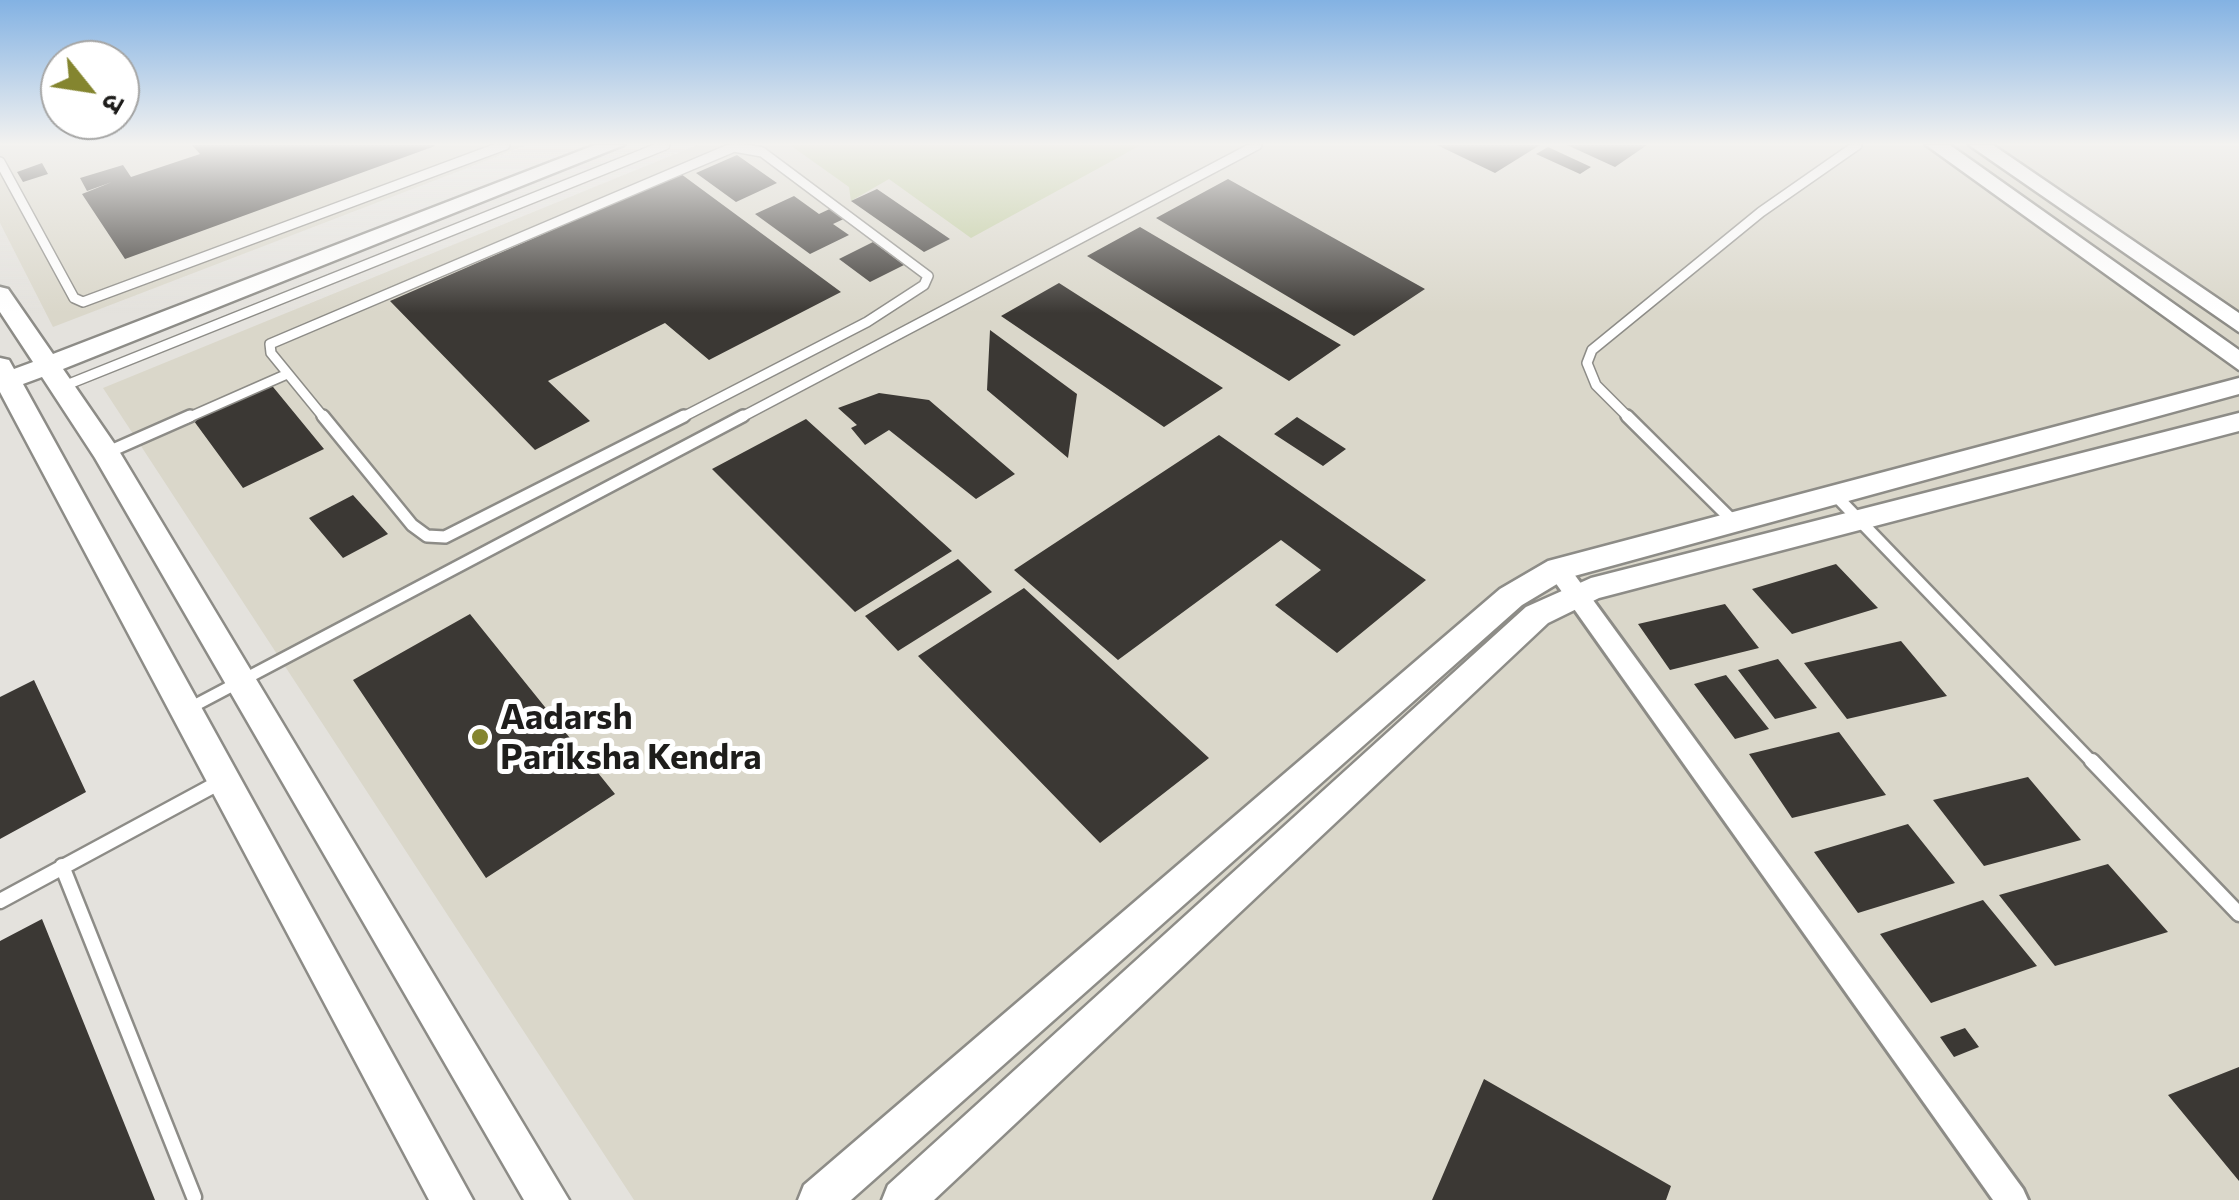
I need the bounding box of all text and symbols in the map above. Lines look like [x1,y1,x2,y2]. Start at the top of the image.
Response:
north arrow [40,40,140,140]
text: उ [95,88,133,120]
place label: Aadarsh Pariksha Kendra [500,696,762,778]
marker: Aadarsh Pariksha Kendra [469,726,491,748]

